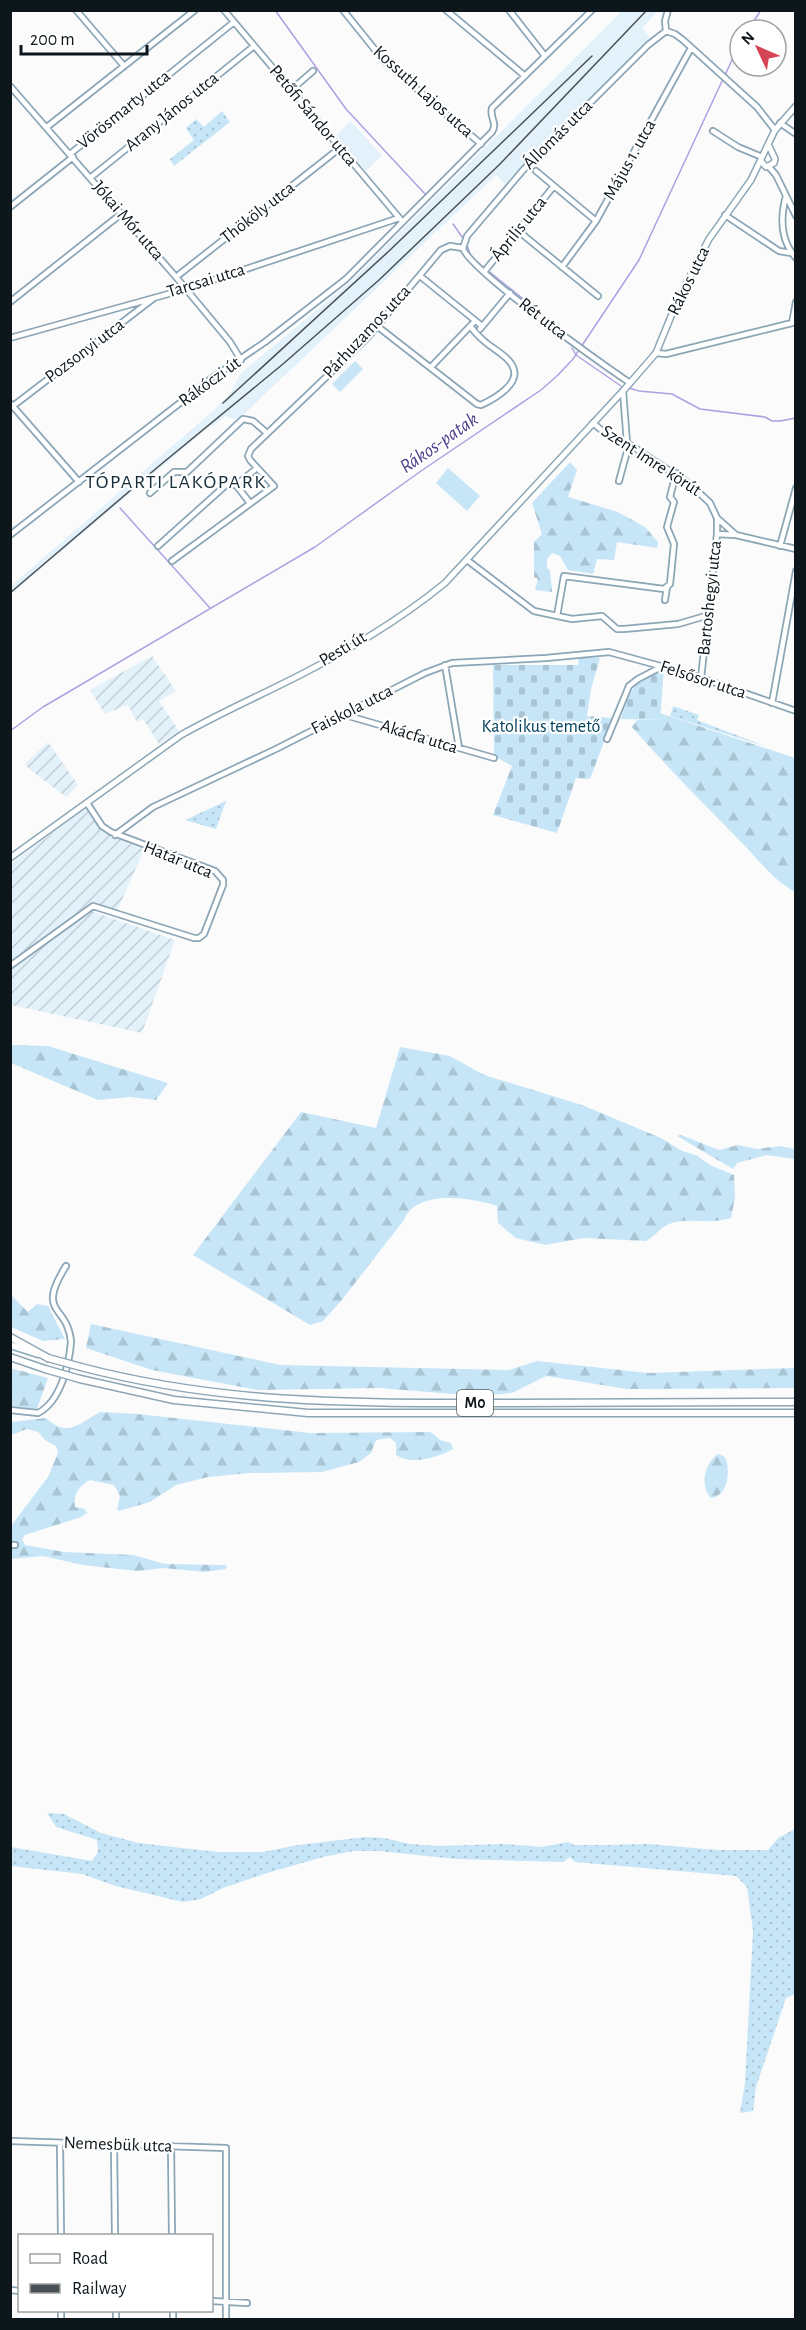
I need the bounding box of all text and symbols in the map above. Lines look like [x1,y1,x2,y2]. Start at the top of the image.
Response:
scale bar [21,18,147,56]
north arrow [728,18,788,78]
text: N [738,29,758,48]
text: 200 m [30,31,75,49]
street label: Kossuth Lajos utca [370,43,476,141]
street label: Petőfi Sándor utca [266,62,360,170]
street label: Vörösmarty utca [74,67,174,153]
street label: Arany János utca [122,69,222,155]
street label: Állomás utca [518,95,596,173]
street label: Május 1. utca [601,117,659,203]
street label: Jókai Mór utca [89,178,167,264]
street label: Thököly utca [218,179,298,247]
street label: Április utca [485,191,550,265]
street label: Rákos utca [665,244,713,318]
street label: Tarcsai utca [165,261,247,301]
street label: Párhuzamos utca [320,282,414,382]
street label: Rét utca [515,295,571,343]
street label: Pozsonyi utca [42,316,128,386]
street label: Rákóczi út [176,354,244,410]
water label: Rákos-patak [396,409,482,477]
street label: Szent Imre körút [598,422,704,500]
district label: TÓPARTI LAKÓPARK [85,471,267,492]
street label: Bartoshegyi utca [695,540,725,656]
street label: Pesti út [316,628,370,670]
street label: Felsősor utca [658,658,748,702]
street label: Faiskola utca [308,682,396,738]
street label: Akácfa utca [378,717,460,757]
park label: Katolikus temető [482,718,601,736]
street label: Határ utca [141,838,215,882]
road number: M0 [457,1390,493,1416]
street label: Nemesbük utca [63,2134,173,2156]
legend [18,2234,213,2312]
text: Road [72,2250,108,2268]
text: Railway [72,2280,127,2298]

